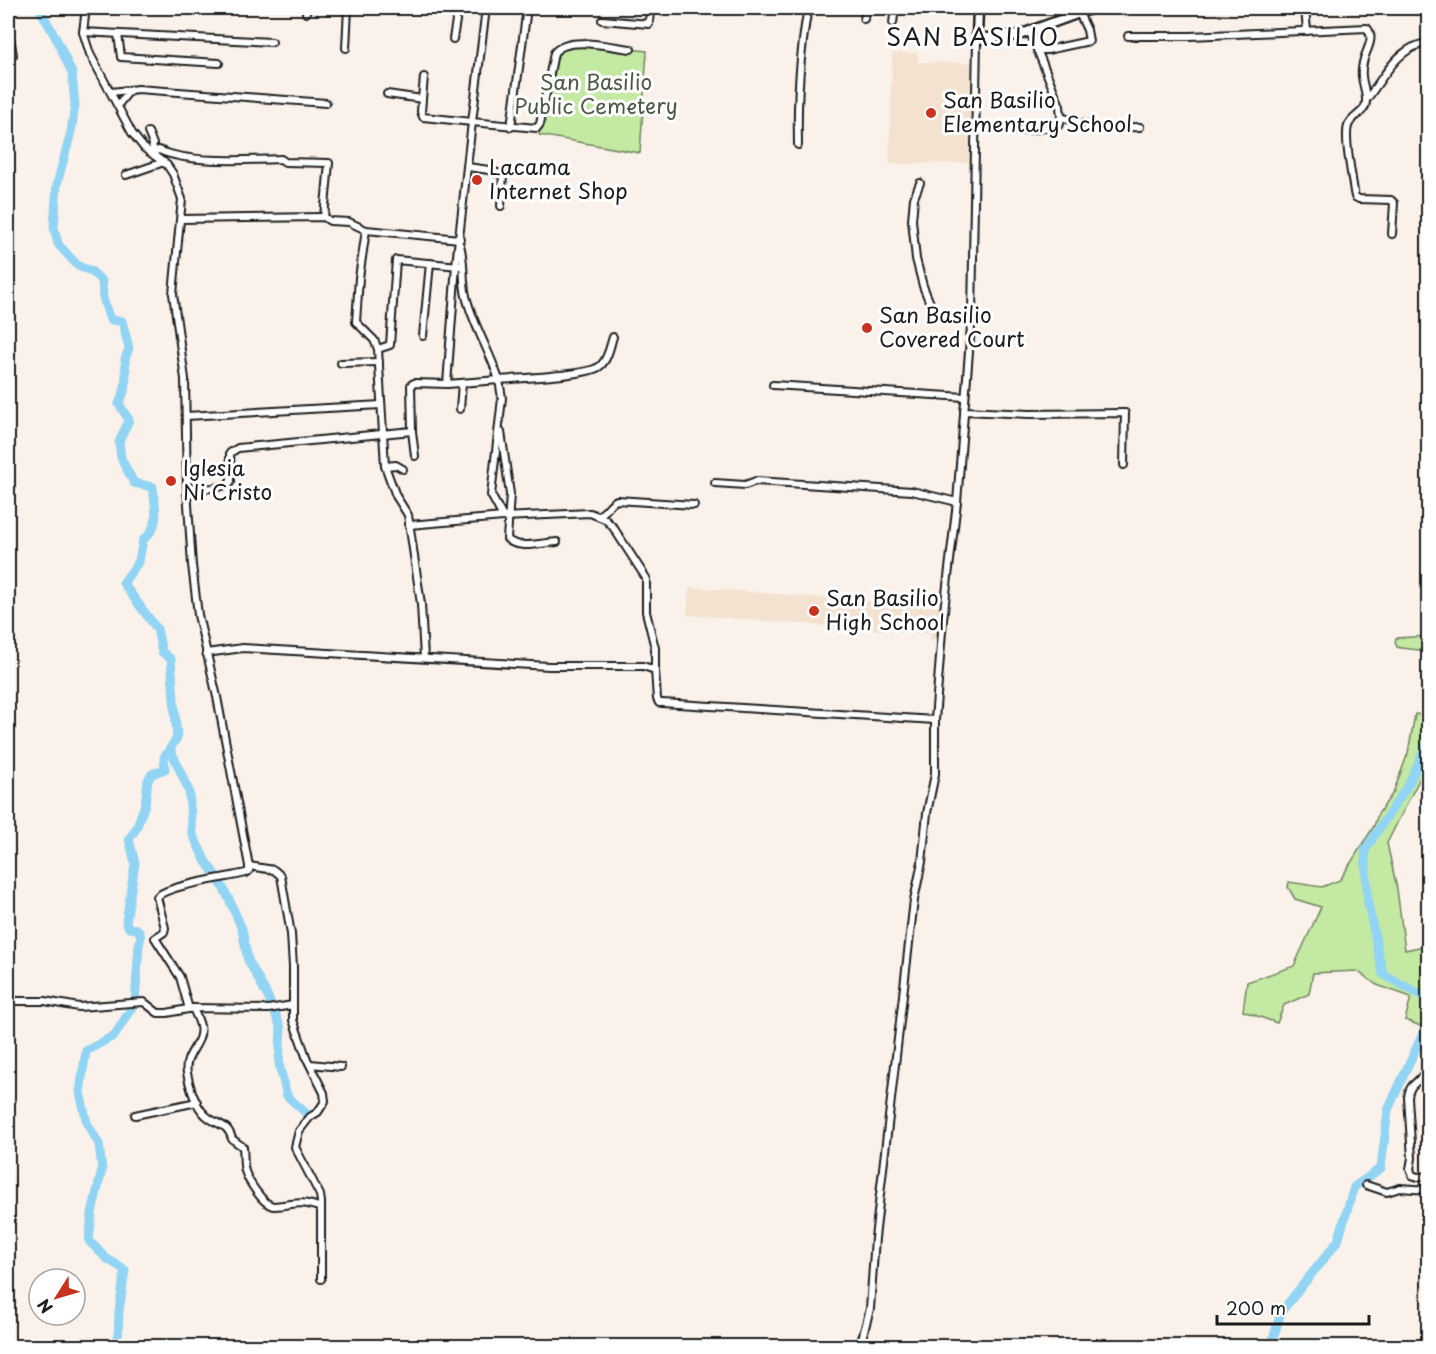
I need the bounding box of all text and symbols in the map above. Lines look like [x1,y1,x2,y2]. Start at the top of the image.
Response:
district label: SAN BASILIO [886,18,1060,54]
park label: San Basilio Public Cemetery [514,65,678,121]
place label: San Basilio Elementary School [943,83,1132,139]
marker: San Basilio Elementary School [924,106,938,120]
place label: Lacama Internet Shop [489,150,628,206]
marker: Lacama Internet Shop [470,173,484,187]
place label: San Basilio Covered Court [879,298,1025,354]
marker: San Basilio Covered Court [860,321,874,335]
place label: Iglesia Ni Cristo [183,451,272,507]
marker: Iglesia Ni Cristo [164,474,178,488]
place label: San Basilio High School [826,581,945,637]
marker: San Basilio High School [807,604,821,618]
north arrow [27,1267,87,1327]
scale bar [1217,1288,1368,1326]
text: N [31,1294,58,1319]
text: 200 m [1226,1294,1286,1321]

